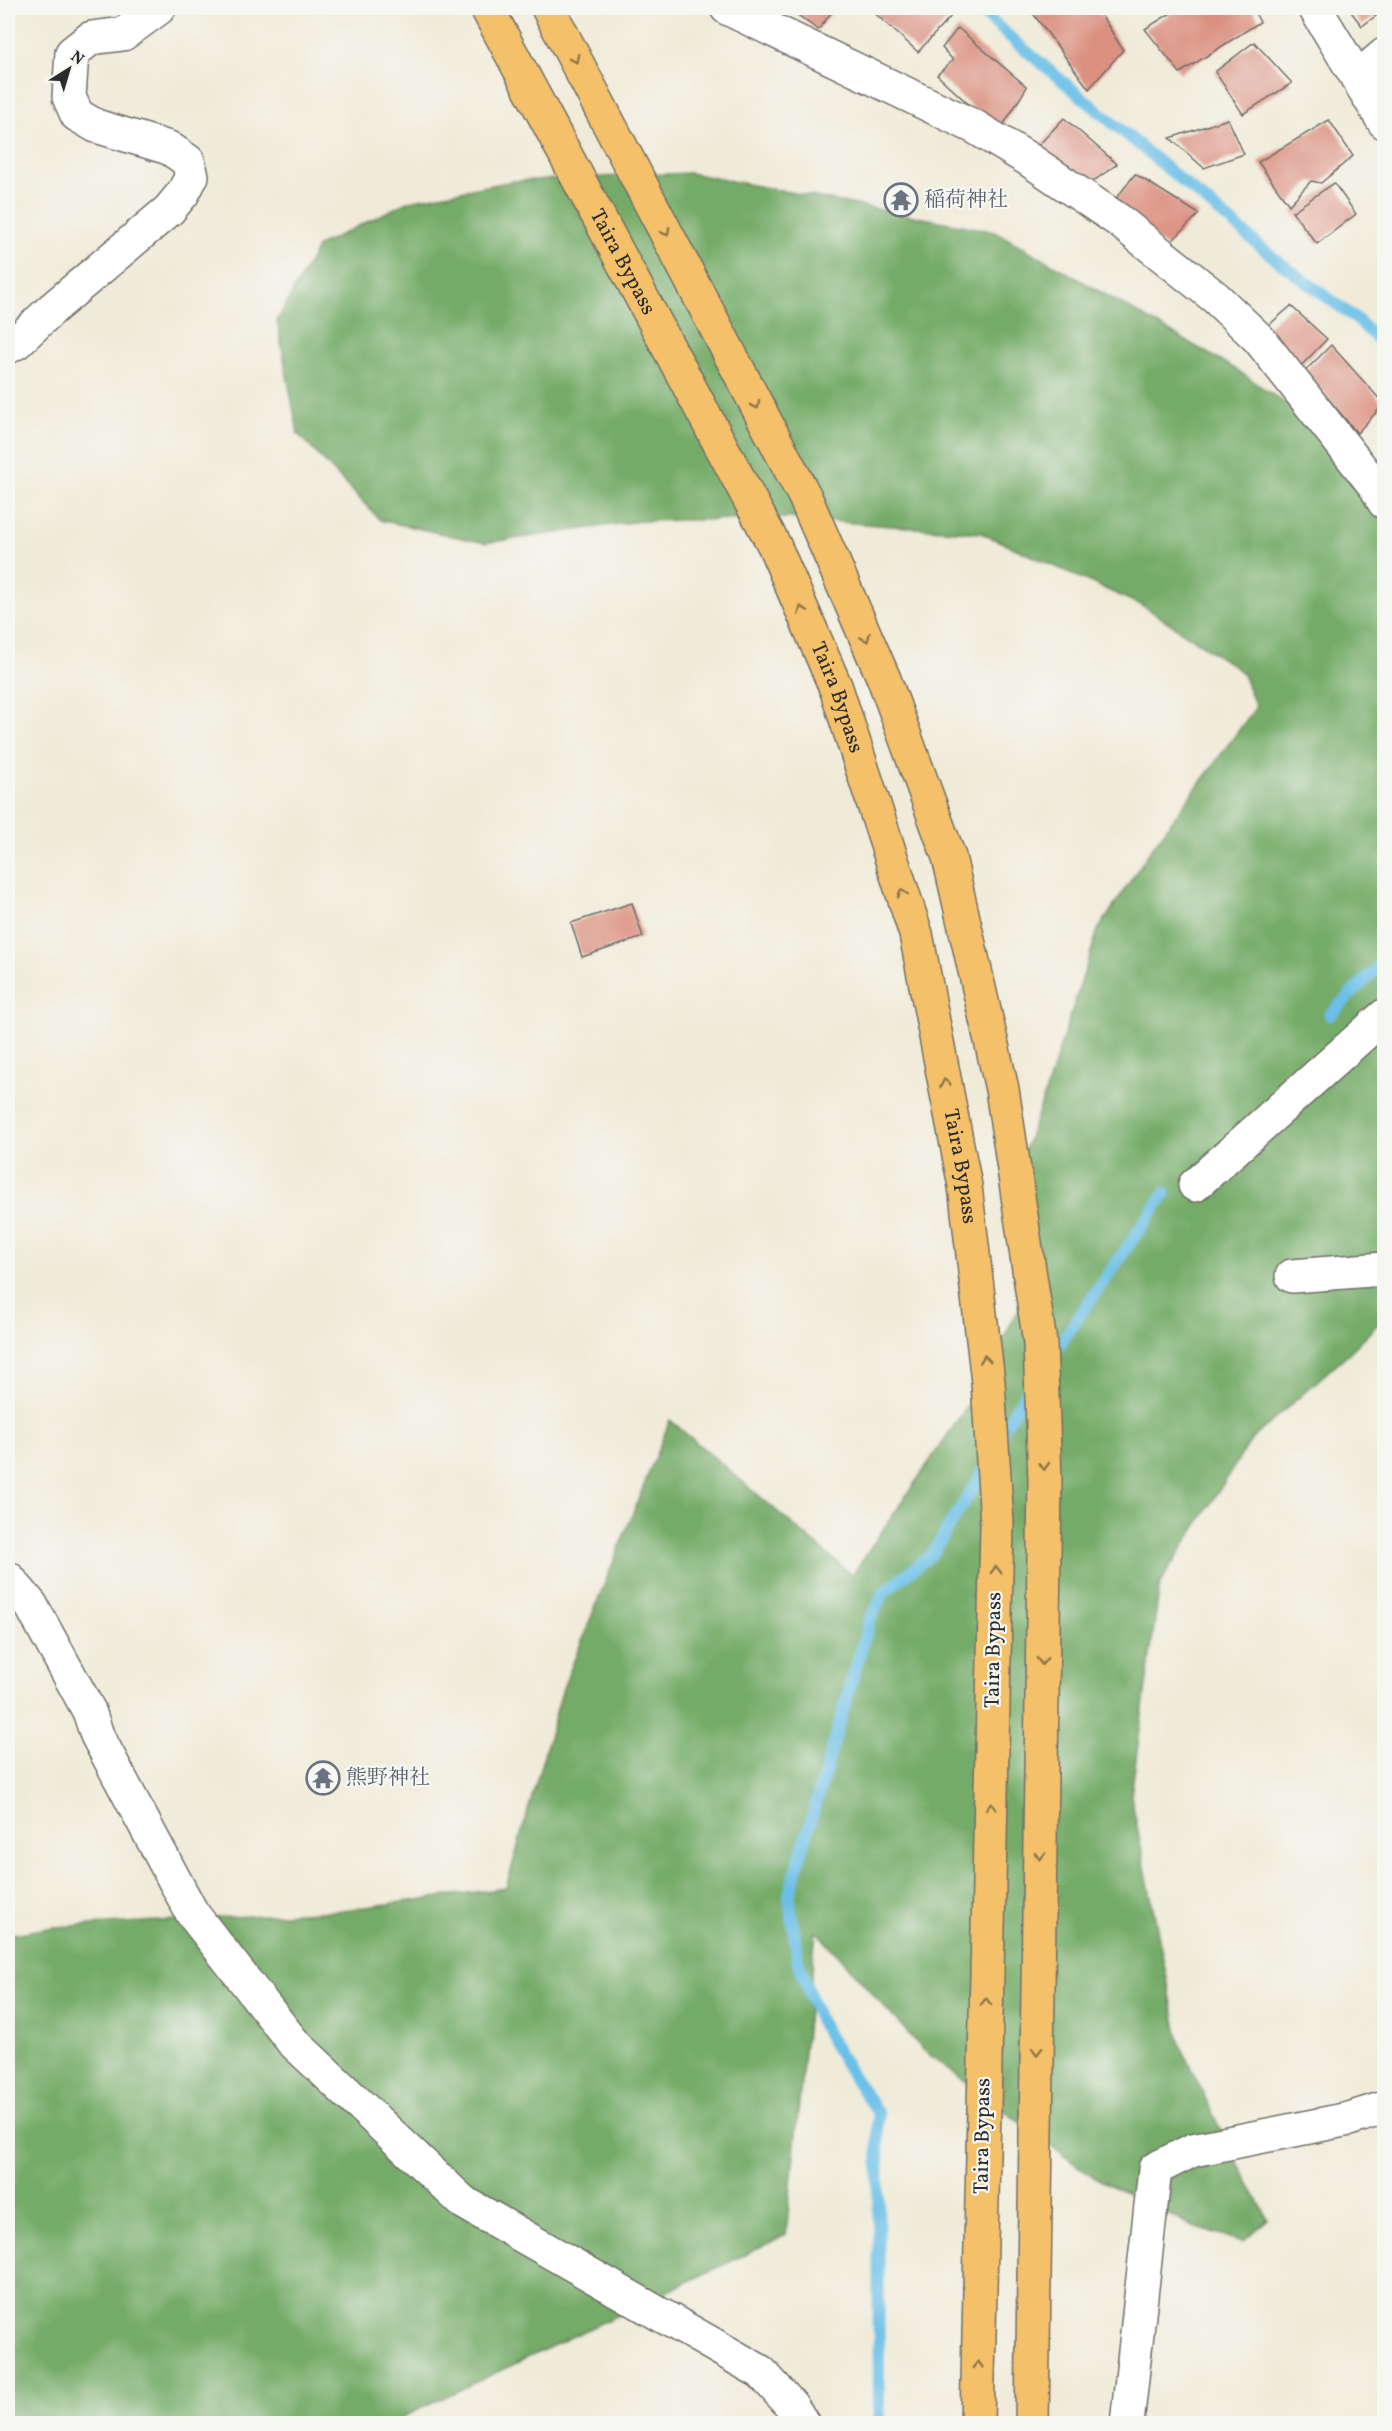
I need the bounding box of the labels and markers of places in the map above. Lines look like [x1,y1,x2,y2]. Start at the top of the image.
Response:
temple icon: 稲荷神社 [883,182,919,218]
place label: 稲荷神社 [924,186,1008,215]
temple icon: 熊野神社 [305,1760,341,1796]
place label: 熊野神社 [346,1764,430,1793]

